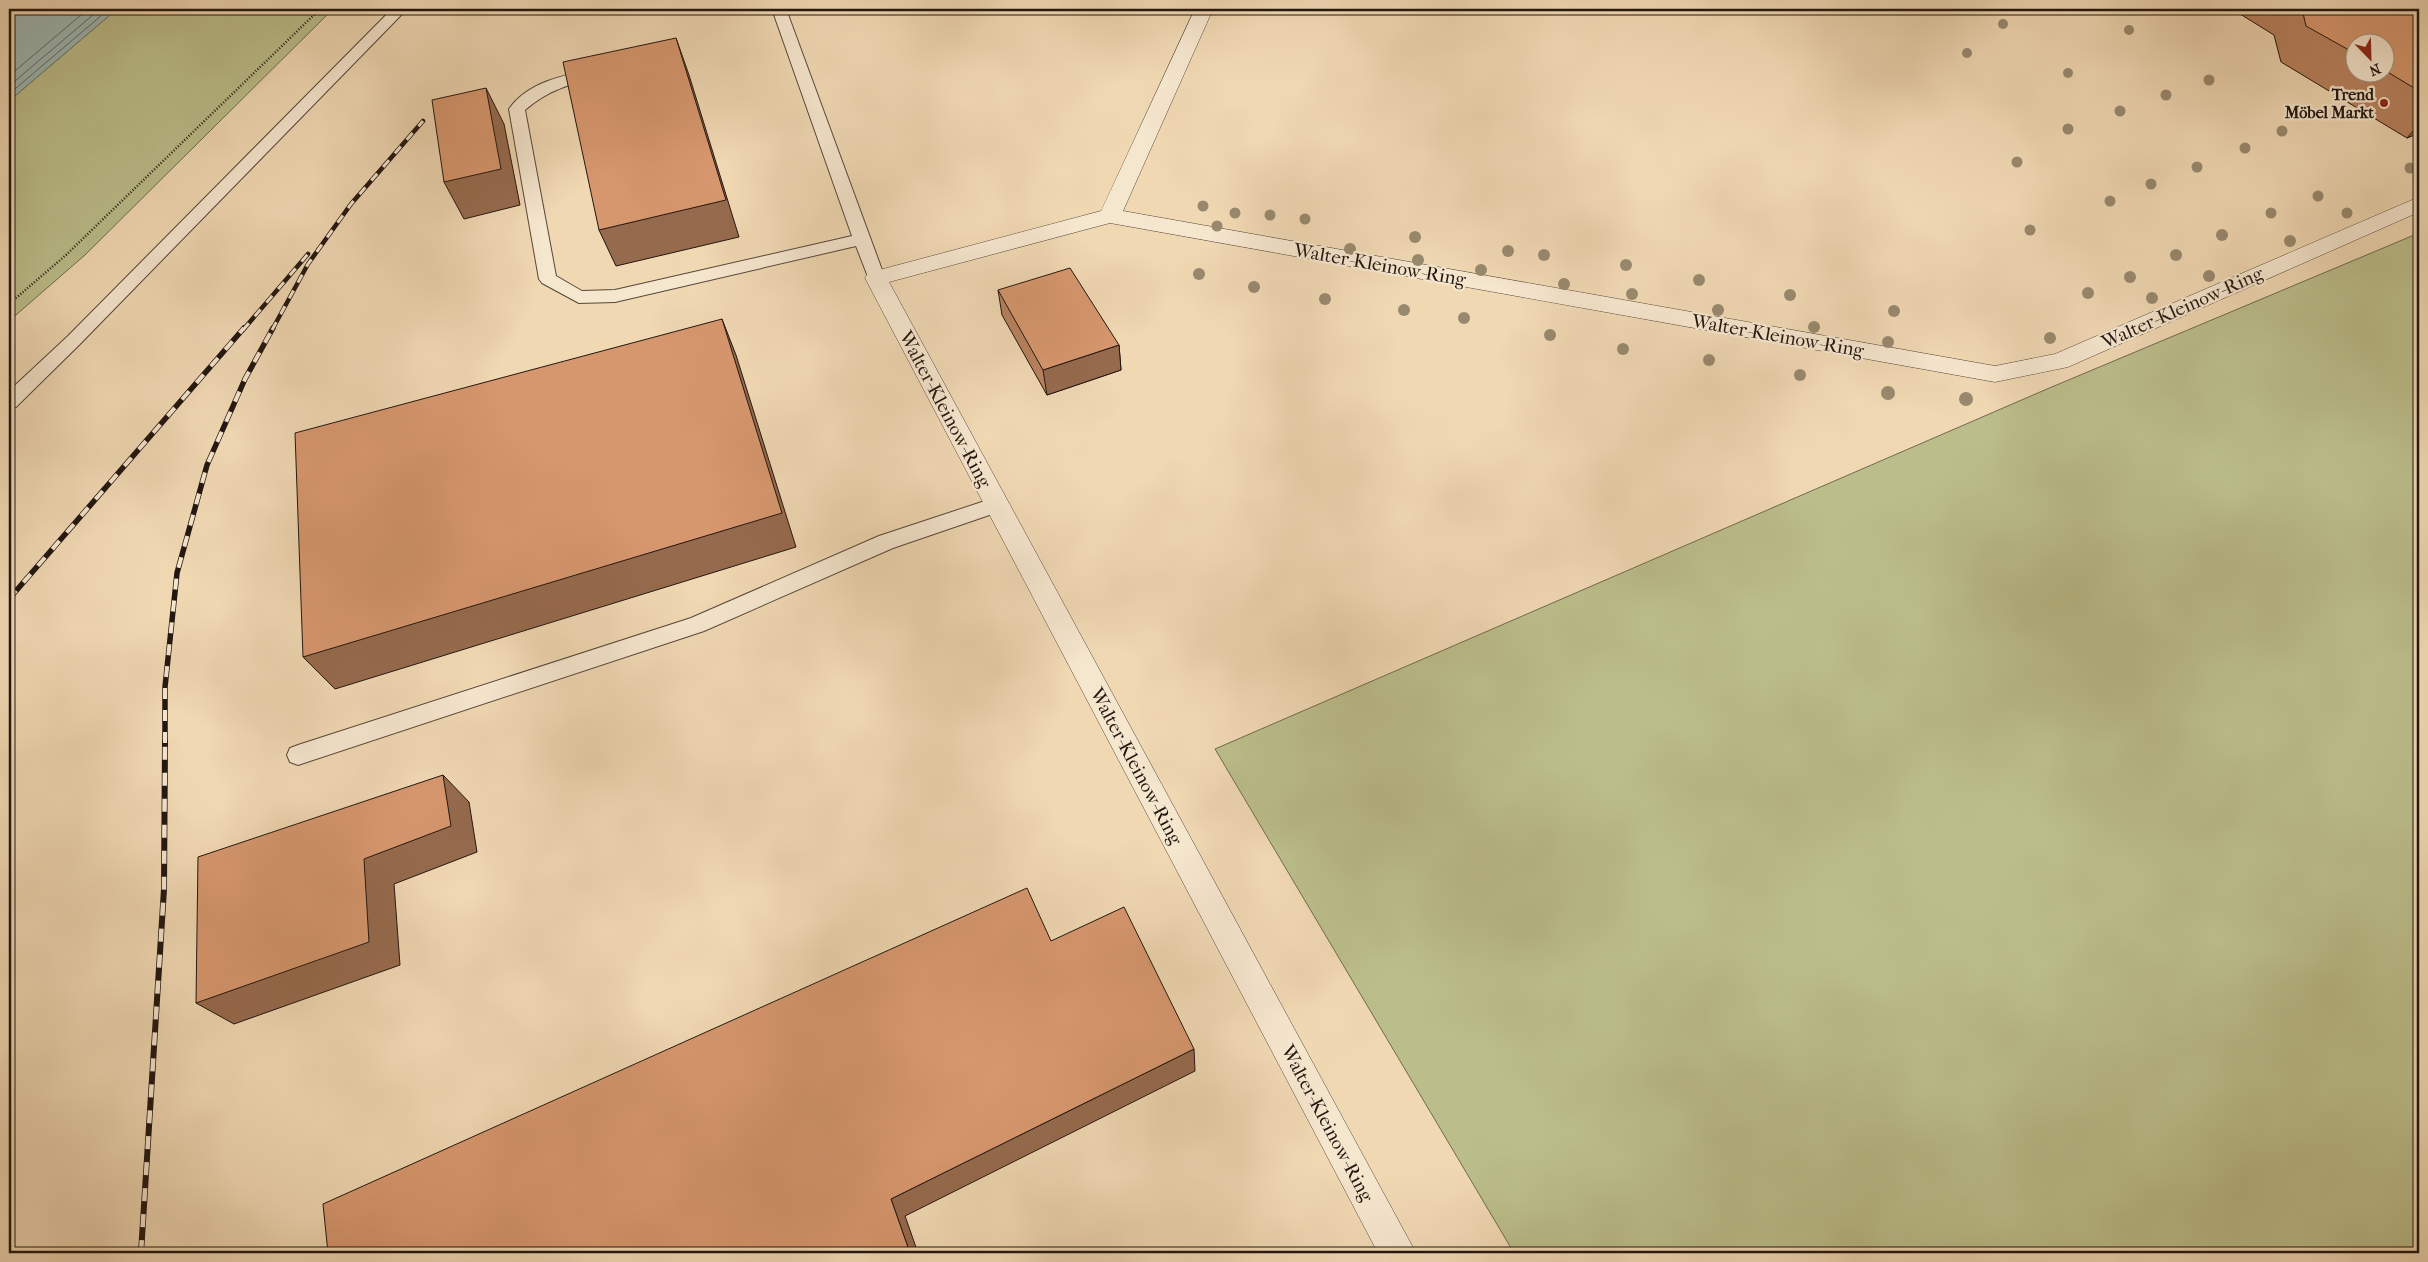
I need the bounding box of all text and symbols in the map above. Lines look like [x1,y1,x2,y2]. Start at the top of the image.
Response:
north arrow [2346,32,2396,82]
text: N [2366,60,2383,80]
place label: Trend Möbel Markt [2284,85,2375,122]
marker: Trend Möbel Markt [2378,97,2390,109]
street label: Walter-Kleinow-Ring [1291,239,1468,291]
street label: Walter-Kleinow-Ring [2097,262,2267,354]
street label: Walter-Kleinow-Ring [1689,310,1866,362]
street label: Walter-Kleinow-Ring [894,327,996,492]
street label: Walter-Kleinow-Ring [1085,684,1187,849]
street label: Walter-Kleinow-Ring [1276,1041,1378,1206]

